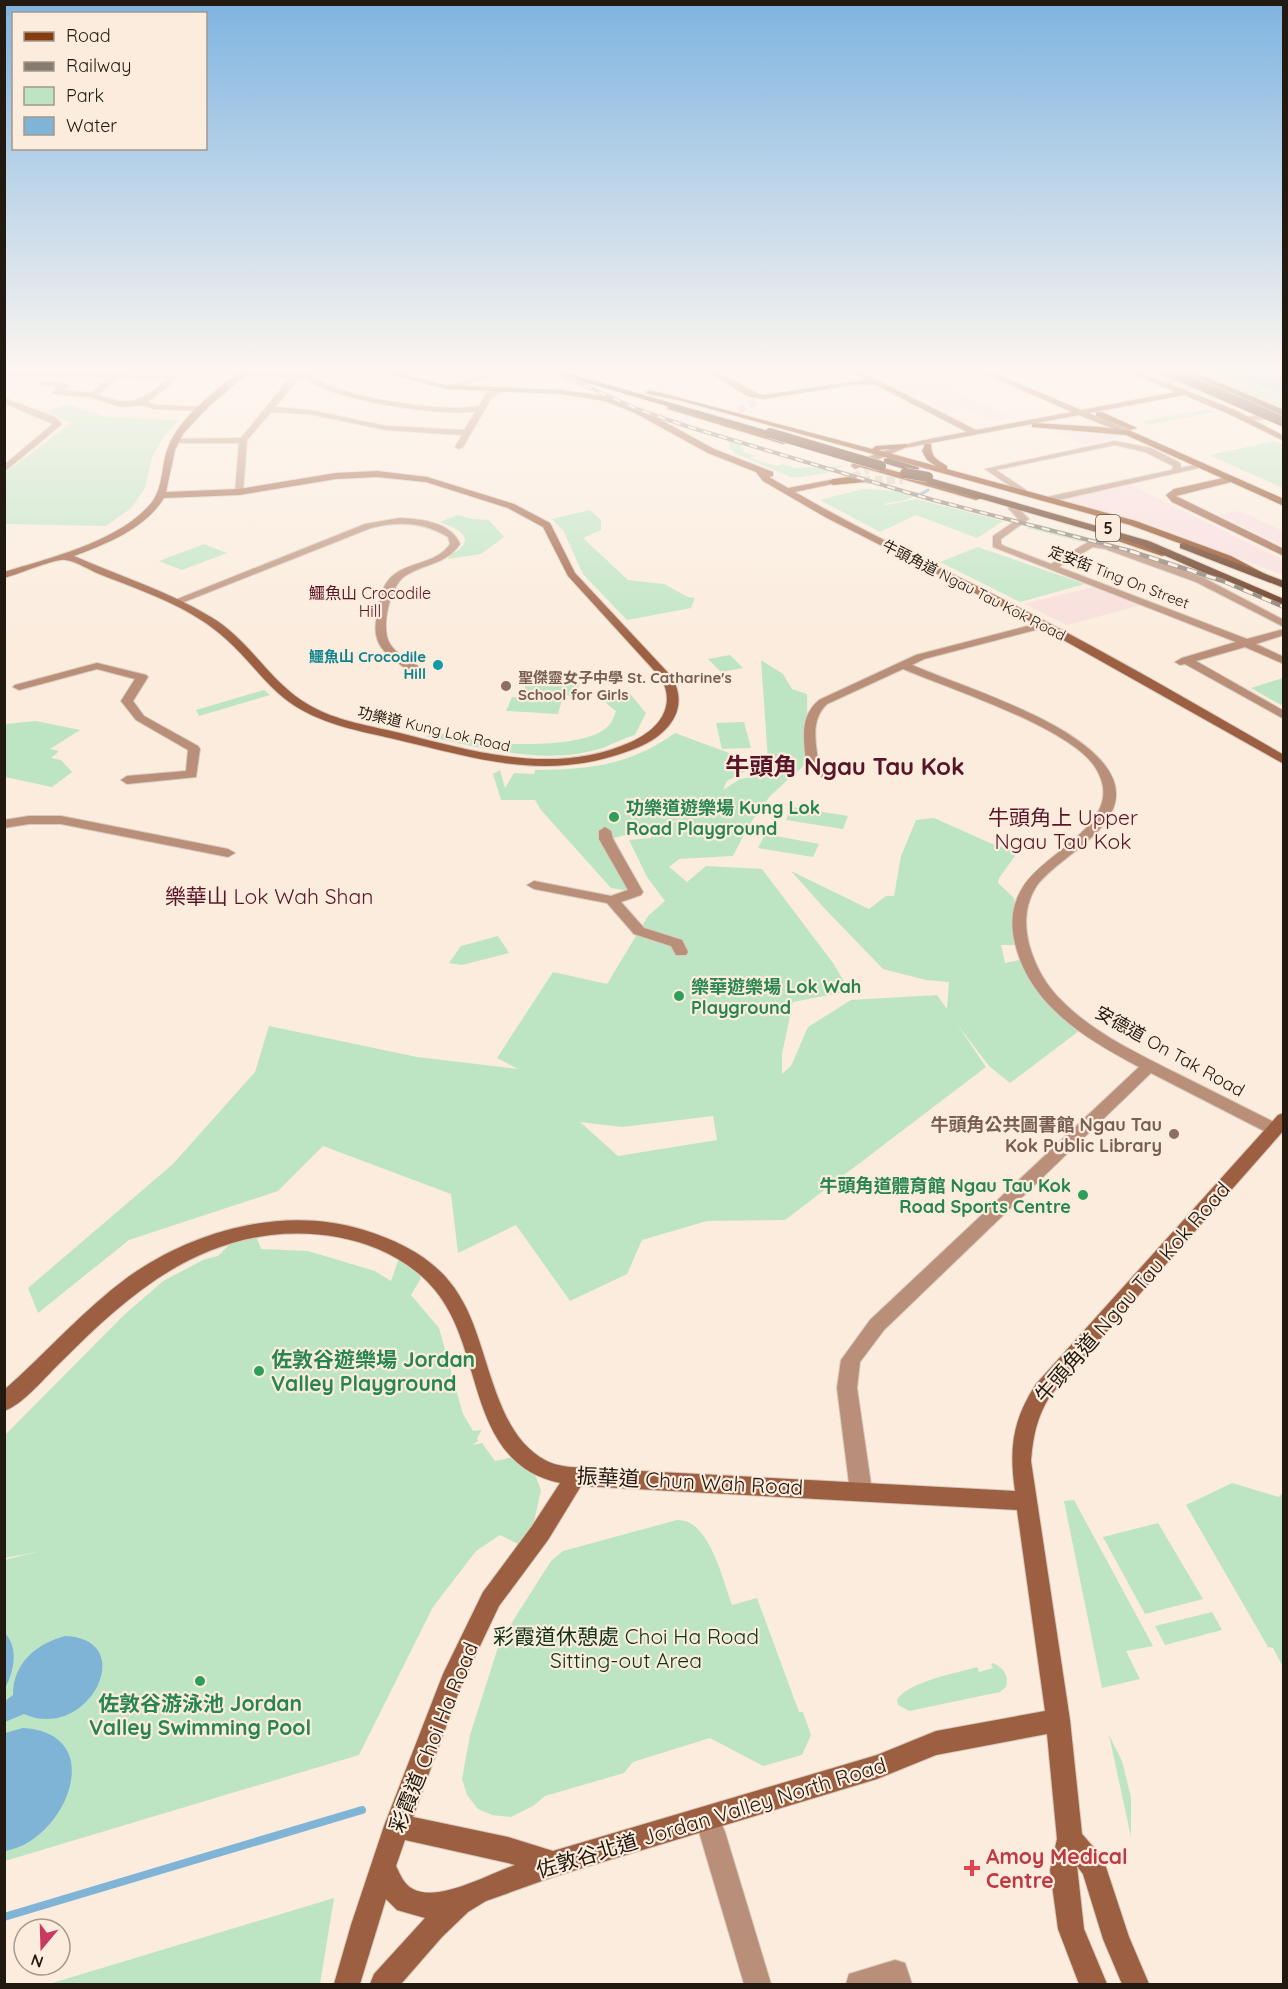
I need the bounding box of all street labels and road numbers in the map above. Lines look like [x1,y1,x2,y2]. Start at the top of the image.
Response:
road number: 5 [1096,515,1120,541]
street label: 牛頭角道 Ngau Tau Kok Road [879,535,1069,645]
street label: 定安街 Ting On Street [1046,541,1192,613]
street label: 功樂道 Kung Lok Road [356,702,512,756]
street label: 安德道 On Tak Road [1091,1000,1249,1102]
street label: 牛頭角道 Ngau Tau Kok Road [1029,1176,1235,1408]
street label: 振華道 Chun Wah Road [576,1462,804,1500]
street label: 彩霞道 Choi Ha Road [383,1638,483,1836]
street label: 佐敦谷北道 Jordan Valley North Road [533,1751,889,1883]

